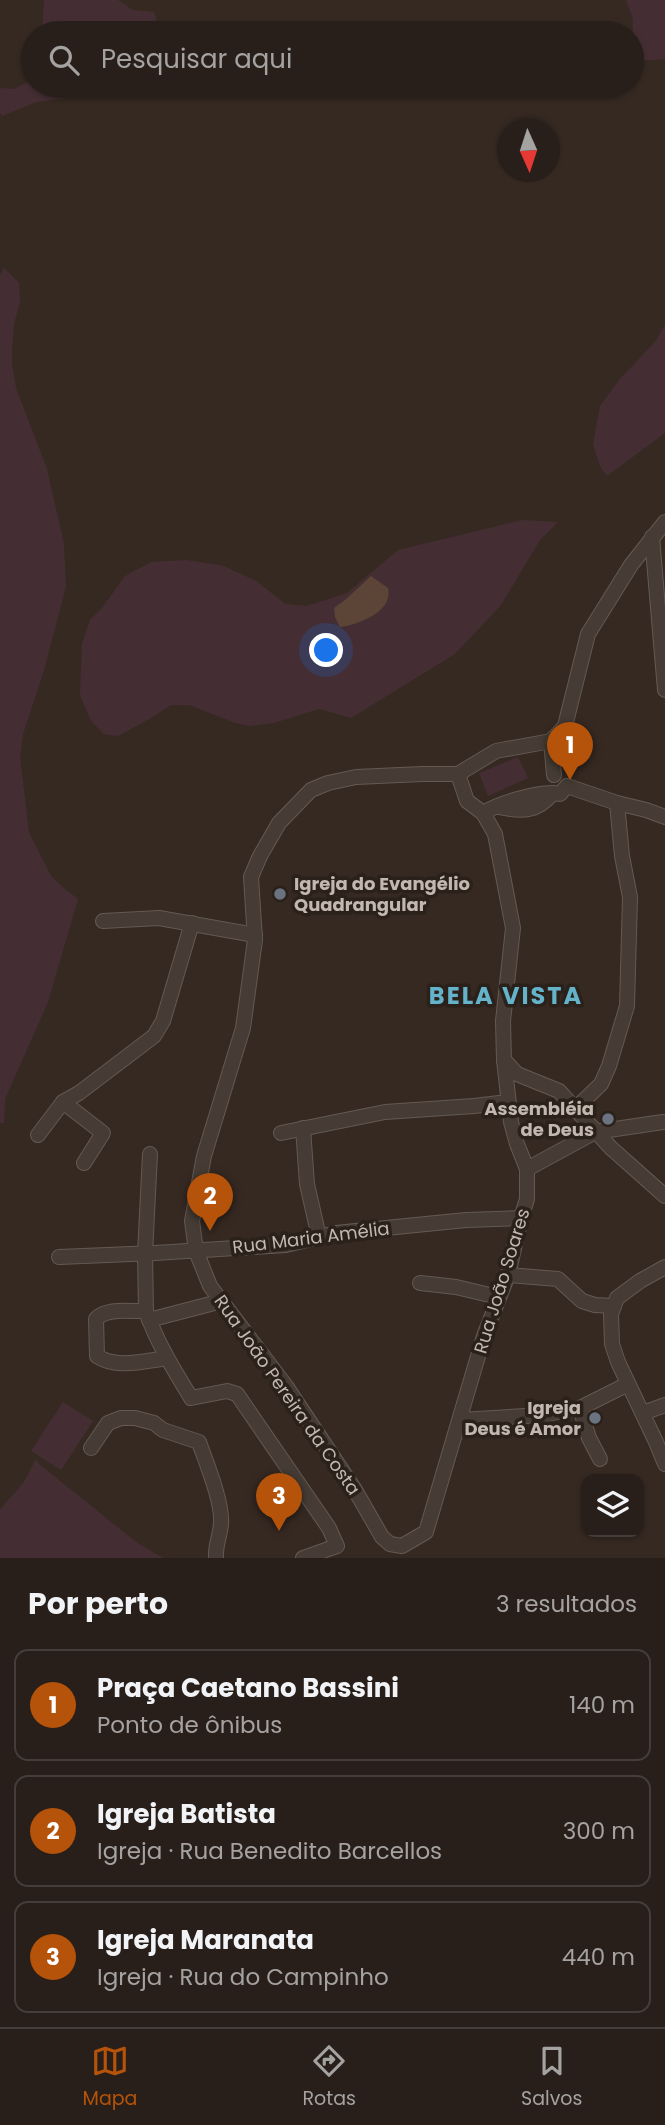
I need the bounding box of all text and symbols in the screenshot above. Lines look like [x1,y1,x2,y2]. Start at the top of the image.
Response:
search box [21,21,644,98]
icon: search [45,41,83,79]
text: Pesquisar aqui [101,41,292,77]
north arrow [497,119,560,182]
your location [309,633,343,667]
pin: 1 [547,722,593,780]
place label: Igreja do Evangélio Quadrangular [294,871,470,917]
marker: Igreja do Evangélio Quadrangular [272,886,288,902]
district label: BELA VISTA [429,979,583,1012]
place label: Assembléia de Deus [484,1096,594,1142]
marker: Assembléia de Deus [600,1111,616,1127]
pin: 2 [187,1173,233,1231]
street label: Rua João Soares [468,1205,535,1356]
street label: Rua Maria Amélia [231,1215,391,1260]
street label: Rua João Pereira da Costa [209,1290,366,1500]
place label: Igreja Deus é Amor [464,1395,581,1441]
marker: Igreja Deus é Amor [587,1410,603,1426]
pin: 3 [256,1473,302,1531]
map controls [581,1474,644,1537]
button: layers [581,1474,644,1537]
text: Por perto [28,1582,168,1625]
text: 3 resultados [496,1588,637,1620]
text: Praça Caetano Bassini [97,1670,399,1706]
text: 1 [49,1689,57,1721]
text: 140 m [569,1689,635,1721]
text: Ponto de ônibus [97,1709,282,1741]
text: Igreja Batista [97,1796,276,1832]
text: 2 [46,1815,60,1847]
text: 300 m [563,1815,635,1847]
text: Igreja · Rua Benedito Barcellos [97,1835,442,1867]
text: Igreja Maranata [97,1922,314,1958]
text: 3 [46,1941,60,1973]
text: 440 m [562,1941,635,1973]
text: Igreja · Rua do Campinho [97,1961,389,1993]
tab: Mapa [83,2042,137,2113]
tab: Rotas [303,2042,356,2113]
tab: Salvos [521,2042,582,2113]

